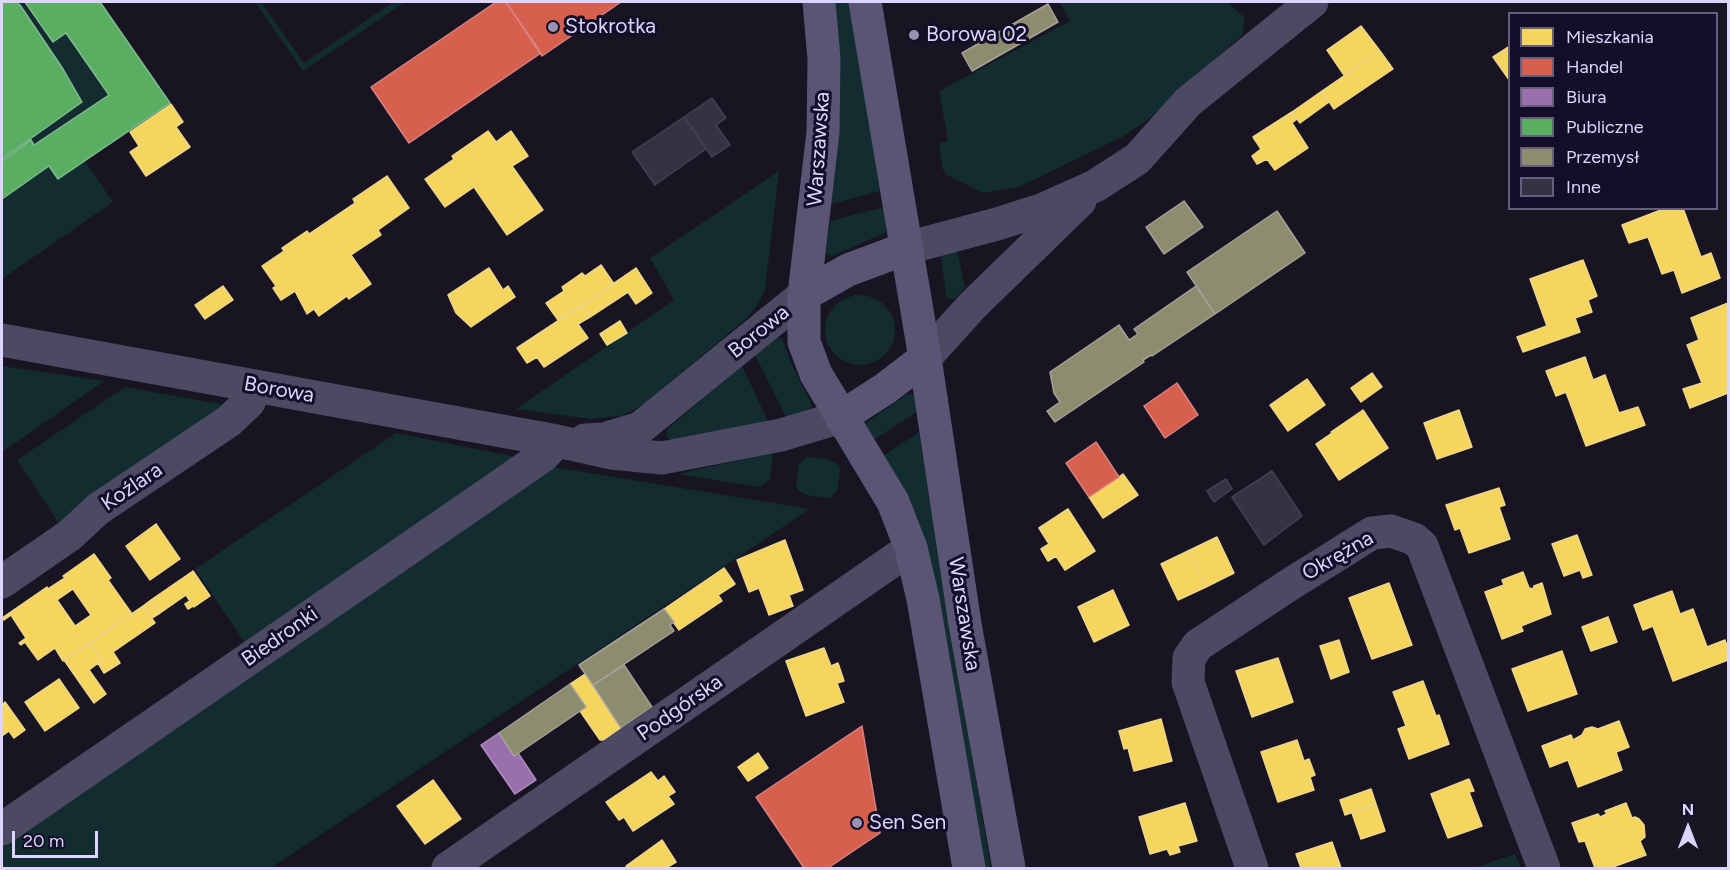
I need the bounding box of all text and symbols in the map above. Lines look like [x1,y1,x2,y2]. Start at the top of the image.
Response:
legend [1508,12,1718,210]
place label: Stokrotka [565,14,656,40]
marker: Stokrotka [546,20,560,34]
place label: Borowa 02 [926,22,1027,48]
text: Mieszkania [1566,26,1654,48]
marker: Borowa 02 [907,28,921,42]
text: Handel [1566,56,1623,78]
text: Biura [1566,86,1606,108]
street label: Warszawska [802,91,836,207]
text: Publiczne [1566,116,1644,138]
text: Przemysł [1566,146,1639,168]
text: Inne [1566,176,1601,198]
street label: Borowa [724,300,794,364]
street label: Borowa [242,371,316,409]
street label: Koźlara [97,457,167,517]
street label: Okrężna [1298,526,1378,586]
street label: Warszawska [943,555,985,673]
street label: Biedronki [237,602,323,672]
street label: Podgórska [632,669,728,747]
north arrow [1658,798,1718,858]
text: N [1682,800,1694,819]
place label: Sen Sen [869,810,946,836]
marker: Sen Sen [850,816,864,830]
scale bar [15,819,100,857]
text: 20 m [23,830,64,852]

